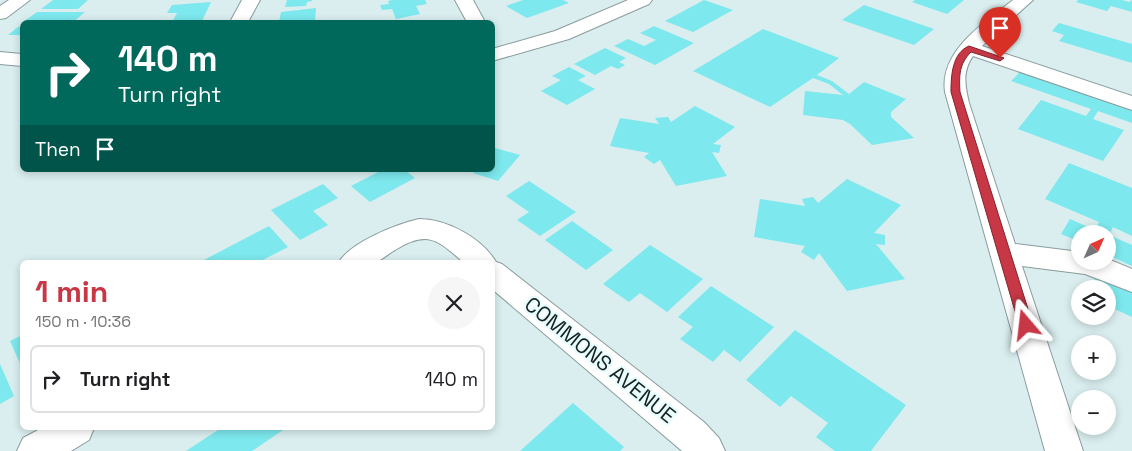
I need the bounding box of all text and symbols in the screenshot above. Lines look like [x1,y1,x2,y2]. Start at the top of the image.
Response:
pin [979,7,1021,58]
icon: arrive [986,14,1014,42]
text: 140 m [118,37,218,81]
icon: right [35,40,100,105]
text: Turn right [118,80,221,108]
icon: arrive [91,135,119,163]
text: Then [35,137,81,162]
north arrow [1071,225,1116,270]
map controls [1071,225,1116,435]
text: 1 min [35,272,108,311]
button: close [428,277,480,329]
button: layers [1071,280,1116,325]
street label: COMMONS AVENUE [519,290,681,429]
position arrow [999,298,1051,350]
text: 150 m · 10:36 [35,311,131,332]
button: + [1071,335,1116,380]
icon: right [37,365,65,393]
text: Turn right [80,367,170,392]
text: 140 m [425,367,478,392]
button: − [1071,390,1116,435]

